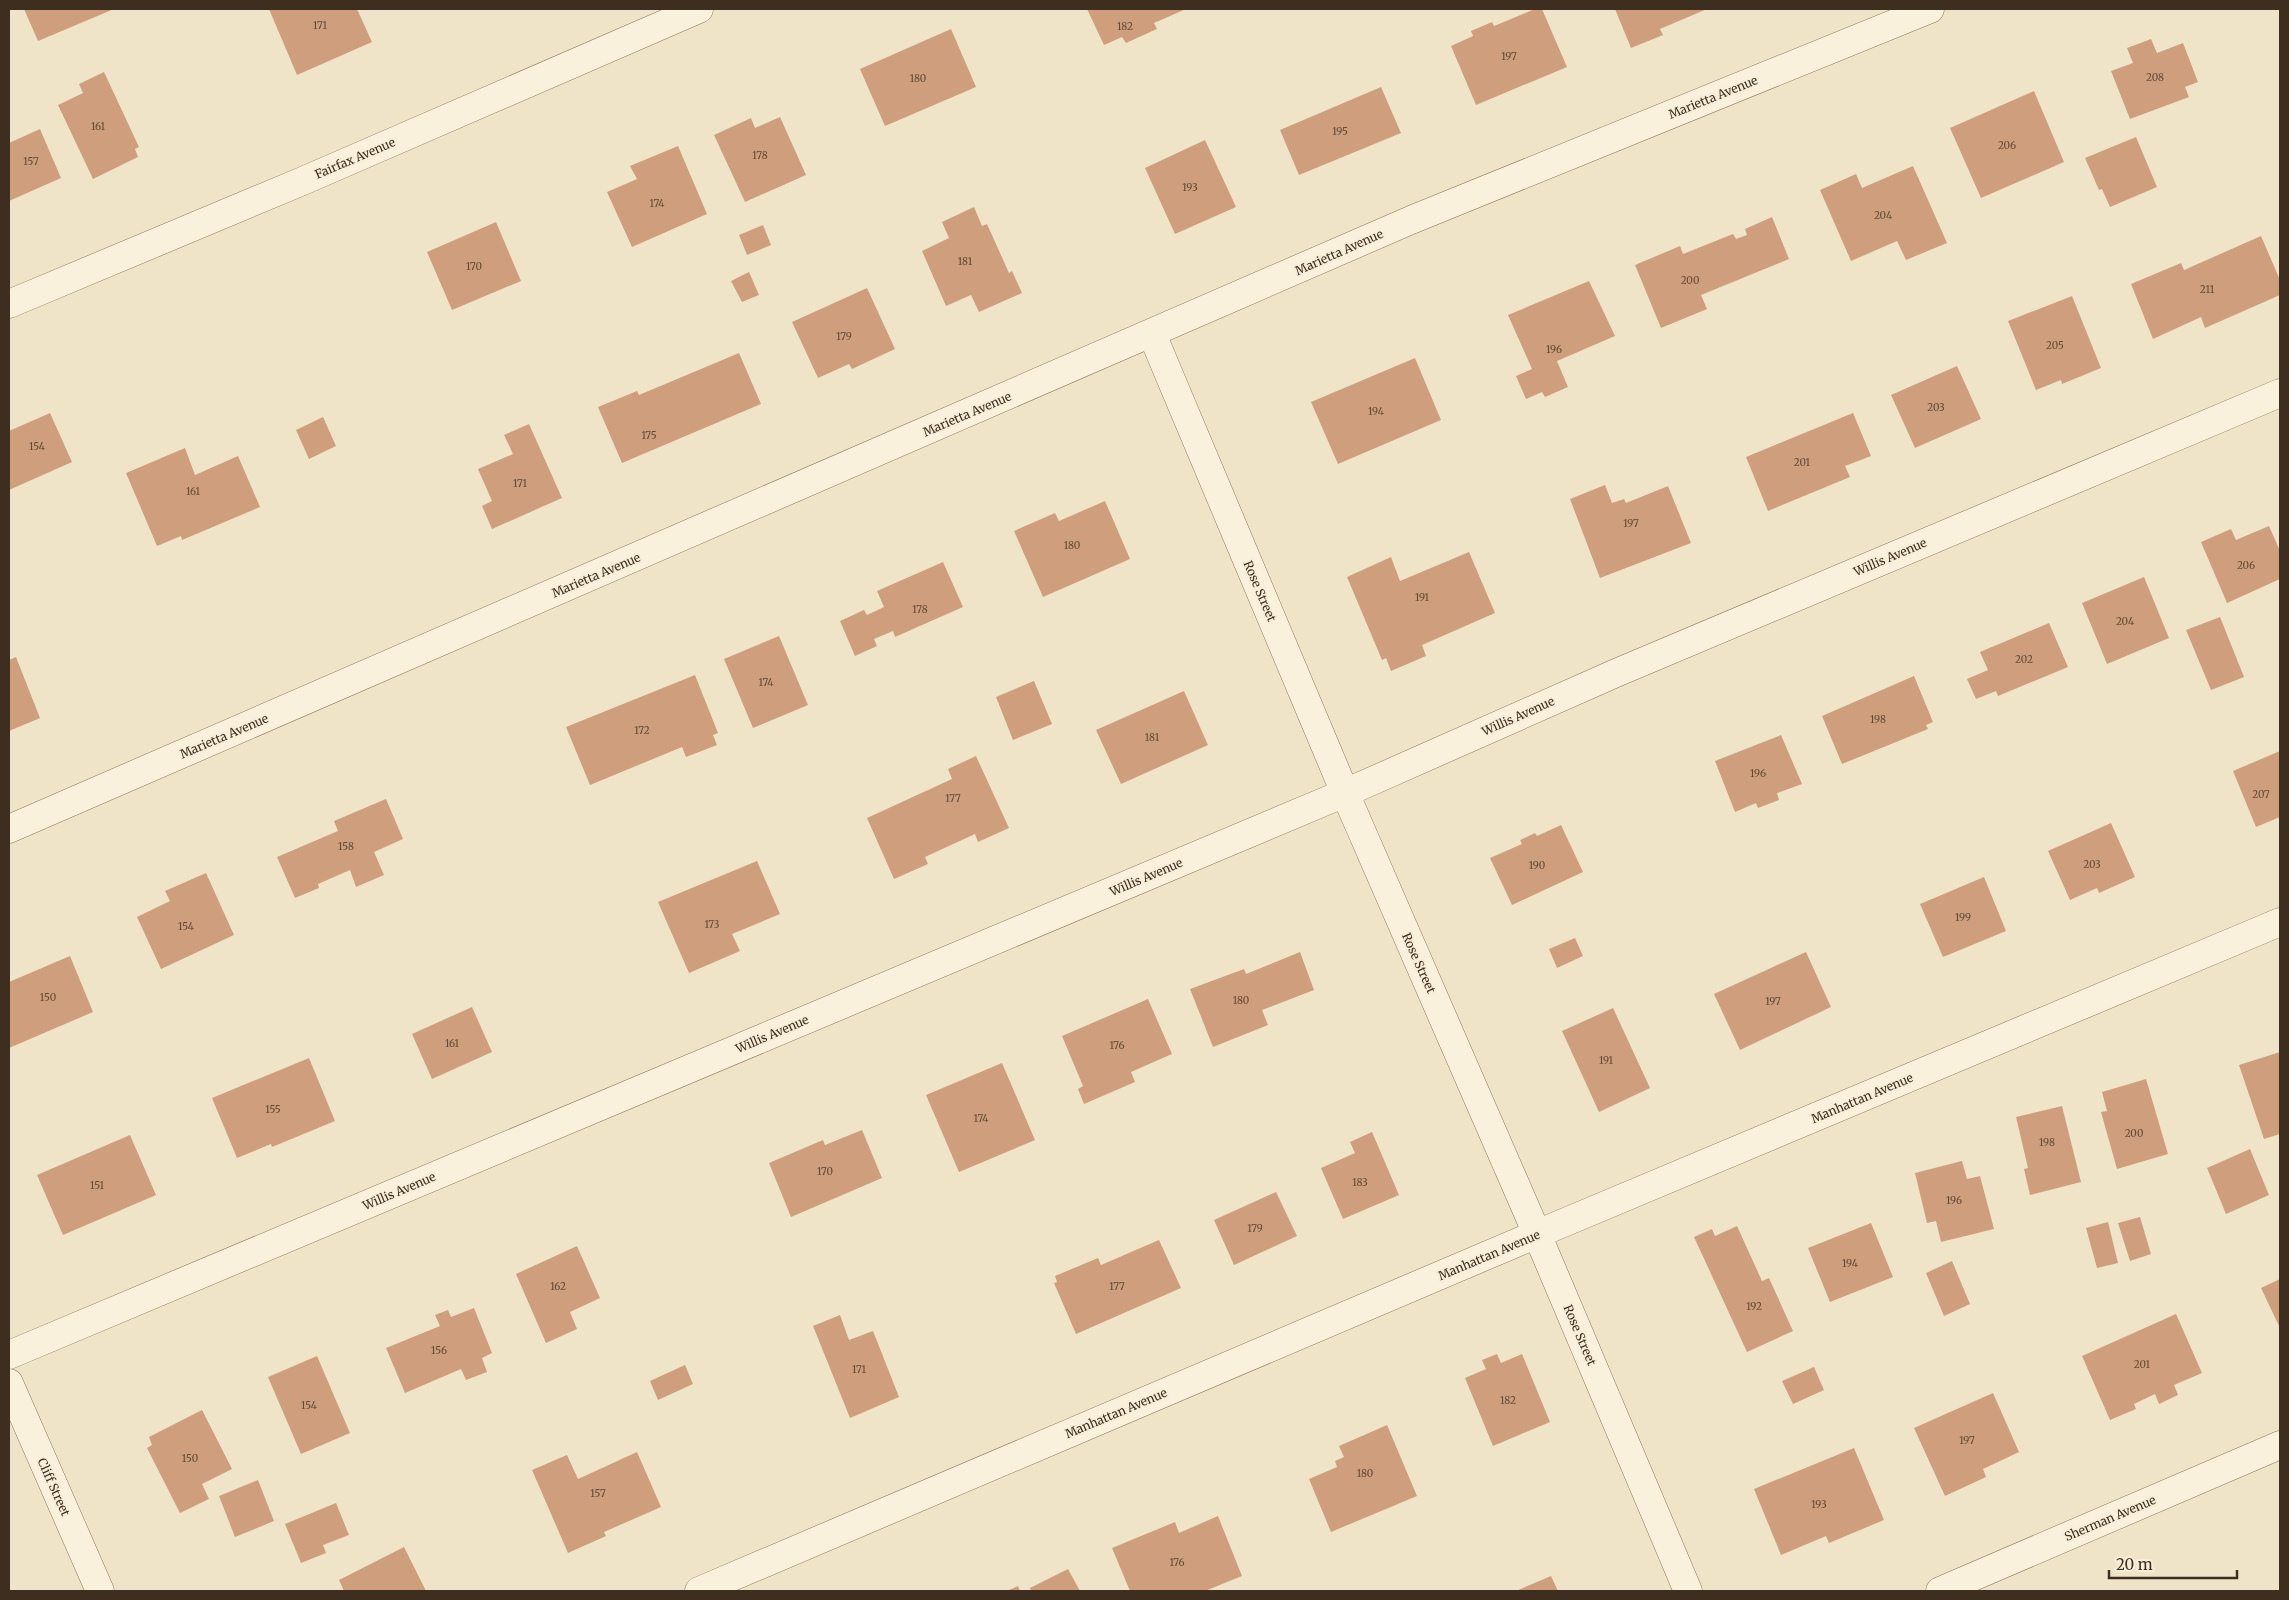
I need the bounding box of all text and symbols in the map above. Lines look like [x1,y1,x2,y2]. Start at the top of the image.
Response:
house number: 171 [313,19,327,32]
house number: 182 [1117,20,1133,33]
house number: 197 [1501,50,1517,63]
house number: 208 [2146,71,2164,84]
house number: 180 [910,72,926,85]
street label: Marietta Avenue [1666,72,1760,122]
house number: 161 [91,120,105,133]
house number: 195 [1332,125,1348,138]
street label: Fairfax Avenue [313,134,397,182]
house number: 206 [1998,139,2016,152]
house number: 178 [752,149,768,162]
house number: 157 [23,155,39,168]
house number: 193 [1182,181,1198,194]
house number: 174 [650,197,664,210]
house number: 204 [1874,209,1892,222]
street label: Marietta Avenue [1293,226,1385,278]
house number: 181 [958,255,973,268]
house number: 170 [466,260,482,273]
house number: 200 [1681,274,1699,287]
house number: 211 [2200,283,2215,296]
house number: 179 [836,330,852,343]
house number: 205 [2046,339,2064,352]
house number: 196 [1546,343,1562,356]
street label: Marietta Avenue [920,389,1014,439]
house number: 203 [1927,401,1945,414]
house number: 194 [1368,405,1384,418]
house number: 175 [641,429,657,442]
house number: 154 [29,440,45,453]
house number: 201 [1794,456,1811,469]
house number: 171 [513,477,527,490]
house number: 161 [186,485,200,498]
house number: 197 [1623,517,1639,530]
street label: Willis Avenue [1850,535,1929,580]
house number: 180 [1064,539,1080,552]
street label: Marietta Avenue [549,550,643,600]
street label: Rose Street [1240,558,1280,624]
house number: 206 [2237,559,2255,572]
house number: 191 [1415,591,1430,604]
house number: 178 [912,603,928,616]
house number: 204 [2116,615,2134,628]
house number: 202 [2015,653,2033,666]
house number: 174 [759,676,773,689]
street label: Willis Avenue [1478,693,1557,739]
street label: Marietta Avenue [177,711,271,761]
house number: 198 [1870,713,1886,726]
house number: 172 [634,724,650,737]
house number: 181 [1145,731,1160,744]
house number: 196 [1750,767,1766,780]
house number: 207 [2252,788,2270,801]
house number: 177 [945,792,961,805]
house number: 158 [338,840,354,853]
street label: Willis Avenue [1106,855,1185,900]
house number: 203 [2083,858,2101,871]
house number: 190 [1529,859,1545,872]
house number: 199 [1955,911,1971,924]
house number: 173 [704,918,720,931]
house number: 154 [178,920,194,933]
street label: Rose Street [1399,930,1439,996]
house number: 150 [40,991,56,1004]
house number: 180 [1233,994,1249,1007]
house number: 197 [1765,995,1781,1008]
street label: Willis Avenue [732,1012,811,1057]
house number: 161 [445,1037,459,1050]
house number: 176 [1109,1039,1125,1052]
house number: 191 [1599,1054,1614,1067]
street label: Manhattan Avenue [1809,1070,1915,1126]
house number: 155 [265,1103,281,1116]
house number: 174 [974,1112,988,1125]
house number: 200 [2125,1127,2143,1140]
house number: 198 [2039,1136,2055,1149]
house number: 170 [817,1165,833,1178]
street label: Willis Avenue [359,1169,438,1214]
house number: 183 [1352,1176,1368,1189]
house number: 151 [90,1179,104,1192]
house number: 196 [1946,1194,1962,1207]
house number: 179 [1247,1222,1263,1235]
street label: Manhattan Avenue [1436,1227,1542,1283]
house number: 194 [1842,1257,1858,1270]
house number: 162 [550,1280,566,1293]
house number: 177 [1109,1280,1125,1293]
house number: 192 [1746,1300,1762,1313]
street label: Rose Street [1560,1302,1600,1368]
house number: 156 [431,1344,447,1357]
house number: 201 [2134,1358,2151,1371]
house number: 171 [852,1363,866,1376]
street label: Manhattan Avenue [1063,1385,1169,1441]
house number: 182 [1500,1394,1516,1407]
house number: 154 [301,1399,317,1412]
house number: 197 [1959,1434,1975,1447]
house number: 150 [182,1452,198,1465]
street label: Cliff Street [35,1456,74,1519]
house number: 180 [1357,1467,1373,1480]
house number: 157 [590,1487,606,1500]
street label: Sherman Avenue [2062,1492,2158,1544]
house number: 193 [1811,1498,1827,1511]
scale bar [2109,1548,2236,1580]
text: 20 m [2116,1555,2153,1574]
house number: 176 [1169,1556,1185,1569]

